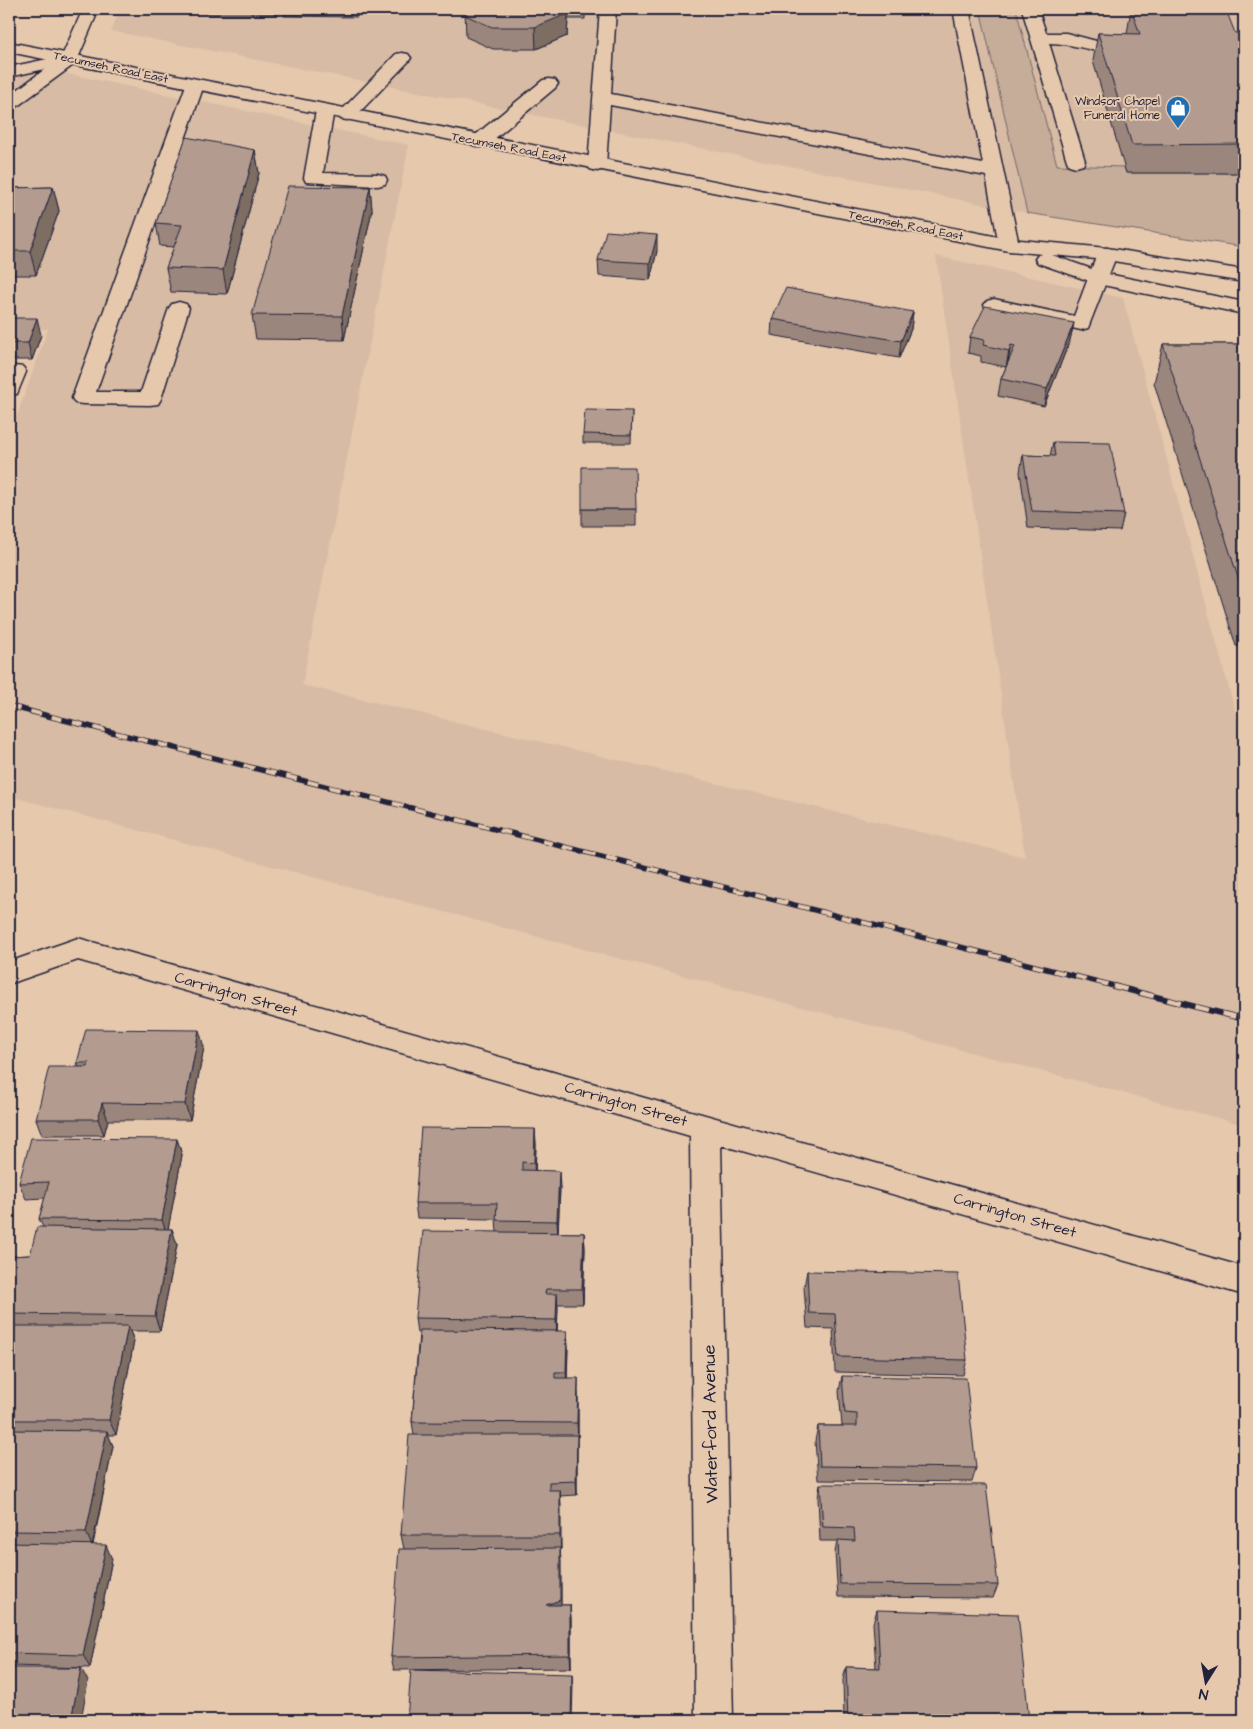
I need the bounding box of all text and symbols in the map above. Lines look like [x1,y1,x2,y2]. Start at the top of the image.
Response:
street label: Tecumseh Road East [52,47,170,88]
place label: Windsor Chapel Funeral Home [1075,93,1160,124]
shop icon: Windsor Chapel Funeral Home [1165,95,1191,129]
street label: Tecumseh Road East [450,128,568,167]
street label: Tecumseh Road East [847,206,965,245]
street label: Carrington Street [172,967,300,1023]
street label: Carrington Street [562,1077,690,1133]
street label: Carrington Street [951,1188,1079,1244]
street label: Waterford Avenue [697,1344,724,1504]
north arrow [1180,1656,1230,1706]
text: N [1197,1683,1210,1704]

